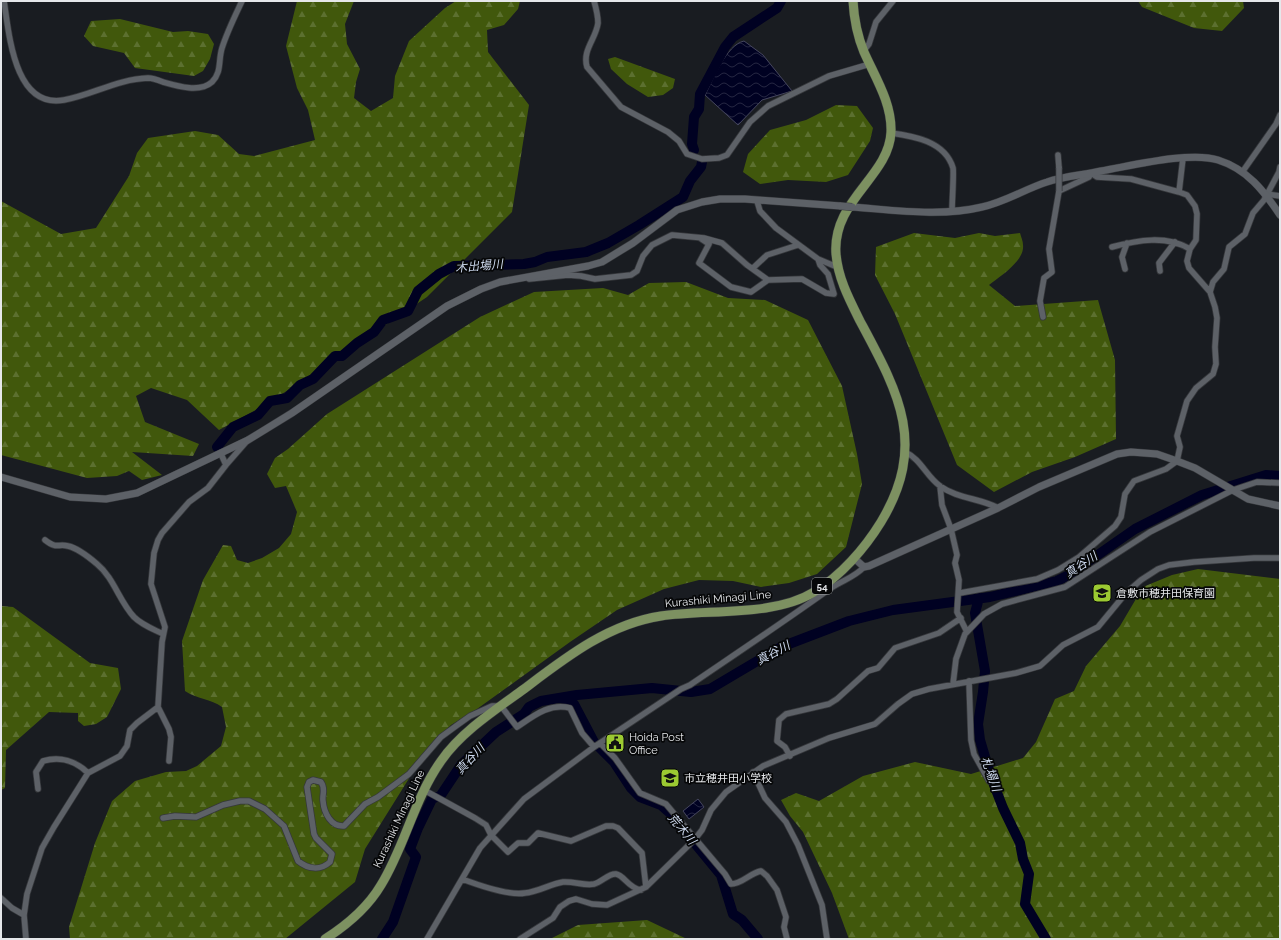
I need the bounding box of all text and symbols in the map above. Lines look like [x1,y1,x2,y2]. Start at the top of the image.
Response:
water label: 木出場川 [454,257,506,275]
water label: 真谷川 [1062,548,1101,581]
road number: 54 [812,578,832,594]
school or university icon: 倉敷市穂井田保育園 [1091,582,1113,604]
place label: 倉敷市穂井田保育園 [1116,587,1215,600]
street label: Kurashiki Minagi Line [664,588,772,610]
water label: 真谷川 [754,637,794,668]
place label: Hoida Post Office [629,731,684,757]
public building icon: Hoida Post Office [604,732,626,754]
water label: 真谷川 [453,740,489,777]
water label: 札場川 [978,755,1004,795]
street label: Kurashiki Minagi Line [371,767,428,870]
school or university icon: 市立穂井田小学校 [659,767,681,789]
place label: 市立穂井田小学校 [684,772,772,785]
water label: 荒木川 [665,811,700,849]

